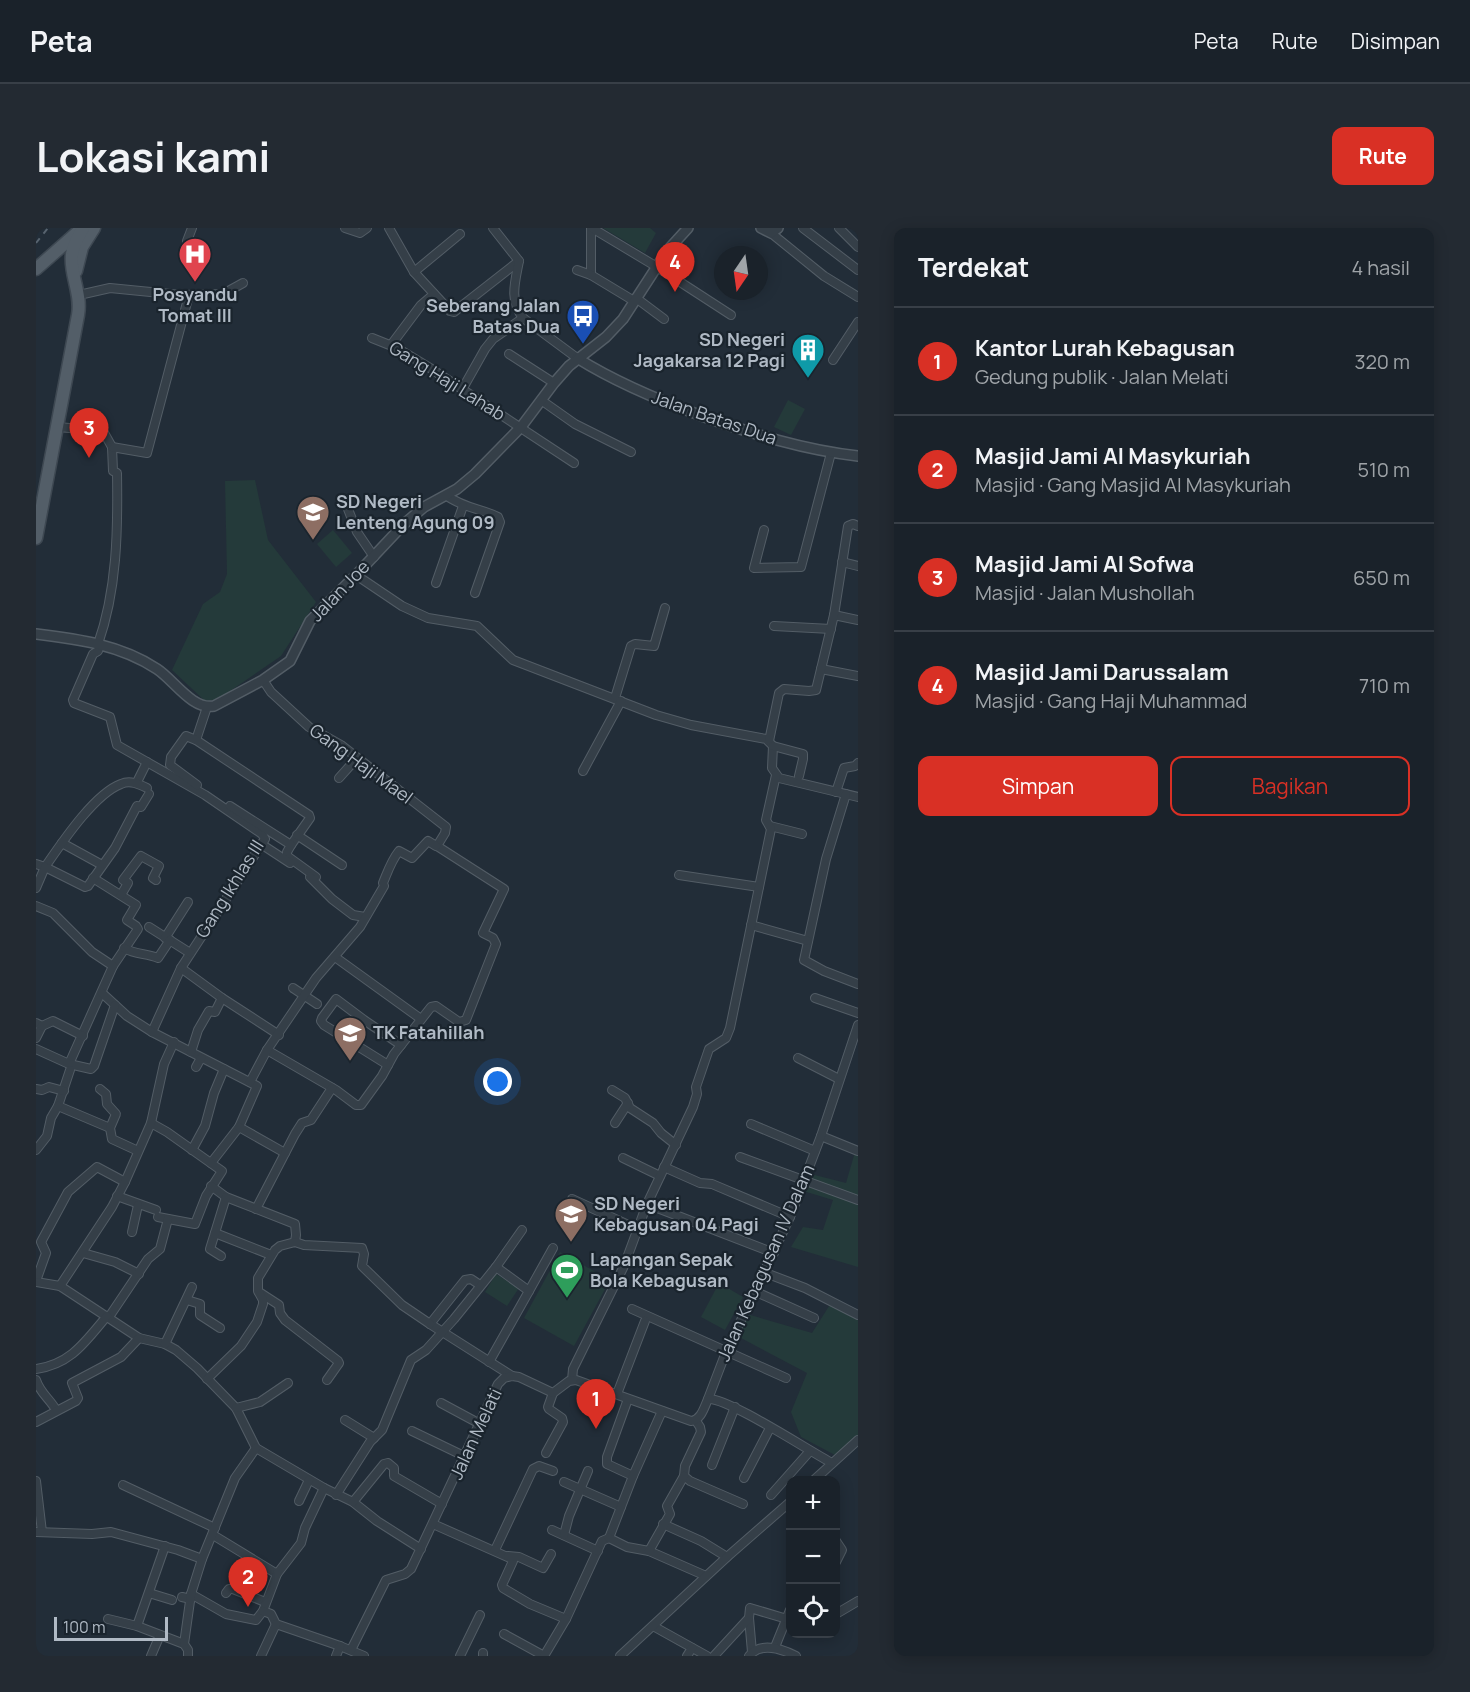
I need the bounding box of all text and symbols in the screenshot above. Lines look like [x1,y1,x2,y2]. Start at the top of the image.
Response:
text: Peta [30,22,93,60]
text: Peta [1194,27,1239,55]
text: Rute [1272,27,1318,55]
text: Disimpan [1351,27,1440,55]
text: Lokasi kami [36,127,270,185]
button: Rute [1332,127,1434,185]
hospital icon: Posyandu Tomat III [177,236,213,283]
pin: 4 [656,242,694,292]
north arrow [714,246,768,300]
text: Terdekat [918,249,1029,285]
text: 4 hasil [1351,254,1410,281]
place label: Posyandu Tomat III [152,282,238,327]
place label: Seberang Jalan Batas Dua [426,293,560,338]
bus stop icon: Seberang Jalan Batas Dua [565,298,601,345]
place label: SD Negeri Jagakarsa 12 Pagi [634,327,785,372]
building icon: SD Negeri Jagakarsa 12 Pagi [790,332,826,379]
text: Kantor Lurah Kebagusan [975,333,1235,363]
street label: Gang Haji Lahab [385,335,510,426]
text: 1 [933,348,942,375]
text: 320 m [1354,348,1410,375]
text: Gedung publik · Jalan Melati [975,363,1229,390]
street label: Jalan Batas Dua [649,384,780,450]
pin: 3 [70,408,108,458]
text: Masjid Jami Al Masykuriah [975,441,1250,471]
text: 2 [932,456,943,483]
text: 510 m [1357,456,1410,483]
text: Masjid · Gang Masjid Al Masykuriah [975,471,1291,498]
place label: SD Negeri Lenteng Agung 09 [336,489,495,534]
school or university icon: SD Negeri Lenteng Agung 09 [295,494,331,541]
text: Masjid Jami Al Sofwa [975,549,1194,579]
street label: Jalan Joe [304,555,374,626]
text: 3 [932,564,943,591]
text: 650 m [1353,564,1410,591]
text: Masjid · Jalan Mushollah [975,579,1195,606]
text: Masjid Jami Darussalam [975,657,1229,687]
text: 4 [931,672,944,699]
text: 710 m [1359,672,1410,699]
text: Masjid · Gang Haji Muhammad [975,687,1247,714]
street label: Gang Haji Mael [305,718,418,809]
button: Simpan [918,756,1158,816]
button: Bagikan [1170,756,1410,816]
street label: Gang Ikhlas III [189,835,269,942]
school or university icon: TK Fatahillah [332,1015,368,1062]
place label: TK Fatahillah [373,1020,484,1044]
your location [483,1067,512,1096]
street label: Jalan Kebagusan IV Dalam [711,1160,819,1365]
place label: SD Negeri Kebagusan 04 Pagi [594,1191,759,1236]
school or university icon: SD Negeri Kebagusan 04 Pagi [553,1196,589,1243]
place label: Lapangan Sepak Bola Kebagusan [590,1247,734,1292]
sports icon: Lapangan Sepak Bola Kebagusan [549,1252,585,1299]
pin: 1 [576,1380,616,1429]
street label: Jalan Melati [443,1384,507,1483]
map controls [786,1476,840,1638]
button: + [786,1476,840,1530]
button: − [786,1530,840,1584]
pin: 2 [228,1558,268,1607]
button: locate [786,1584,840,1638]
scale bar [54,1614,168,1642]
text: 100 m [63,1616,106,1638]

